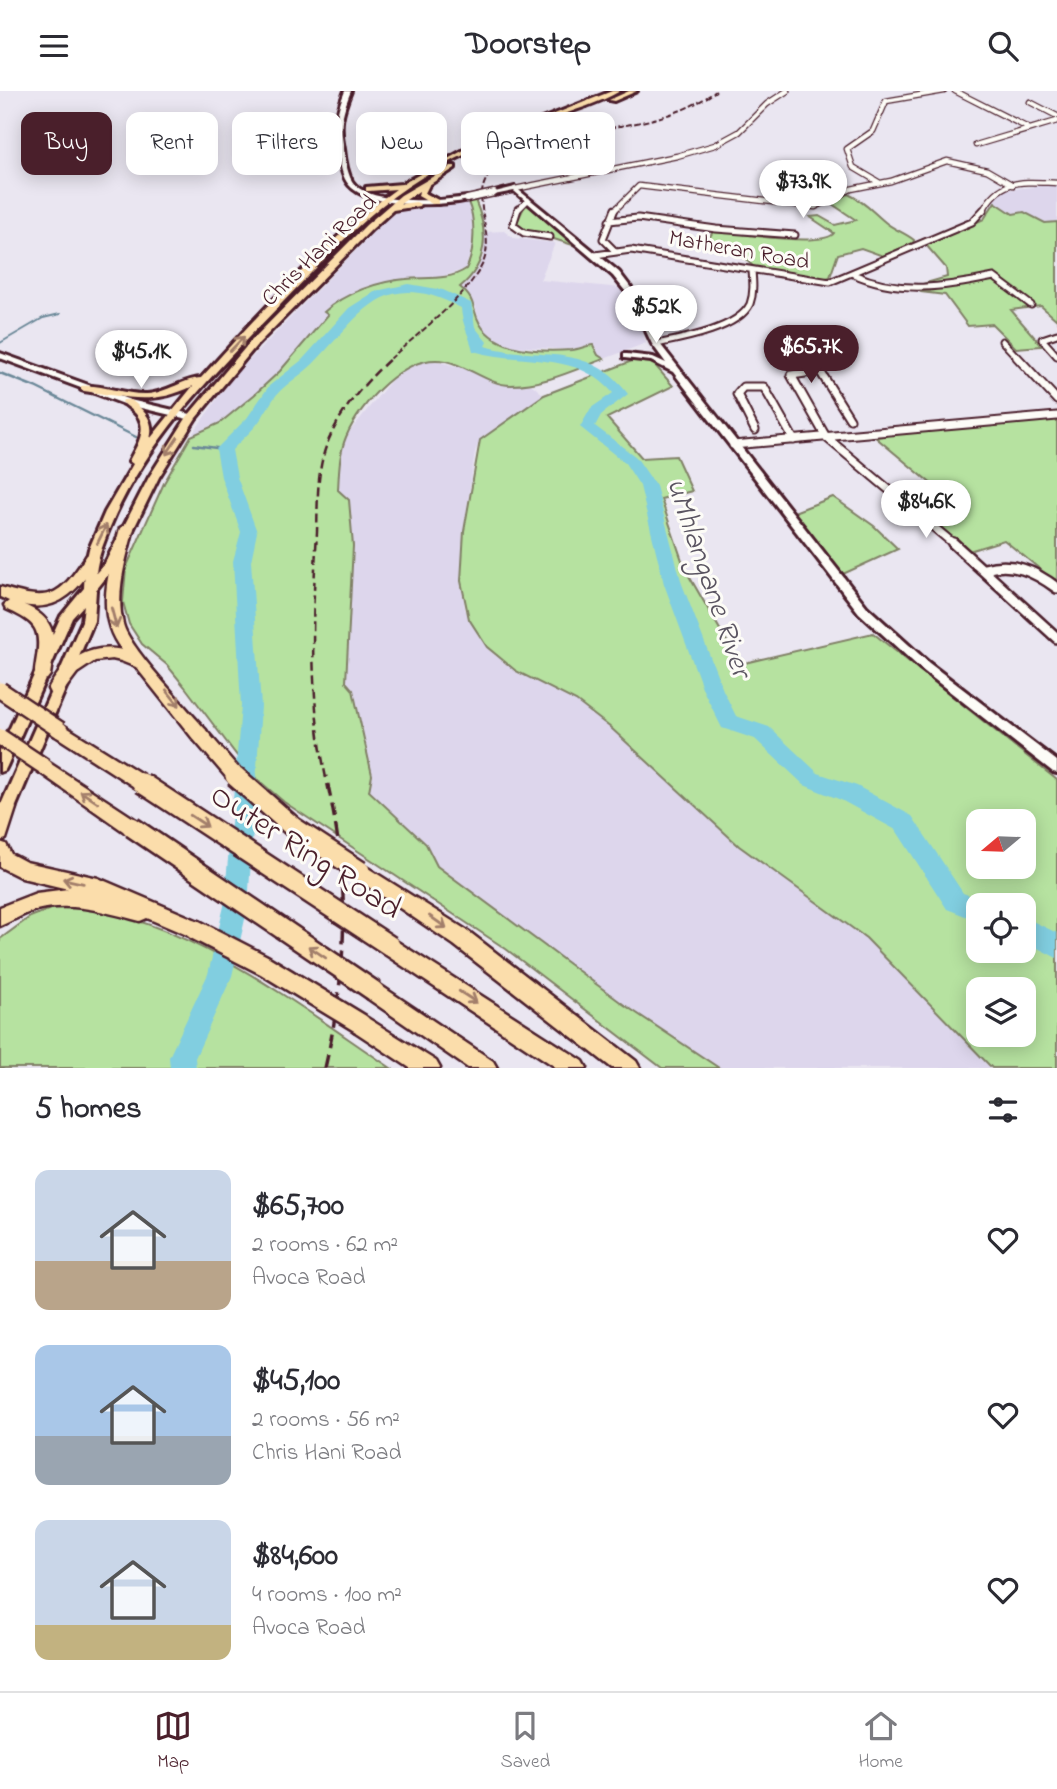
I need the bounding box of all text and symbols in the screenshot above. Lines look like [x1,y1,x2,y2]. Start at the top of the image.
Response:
text: Doorstep [466,22,591,69]
icon: menu [35,27,73,65]
icon: search [984,27,1022,65]
chip: Buy [21,112,112,175]
chip: Rent [126,112,218,175]
chip: Filters [232,112,342,175]
chip: New [356,112,447,175]
chip: Apartment [461,112,615,175]
pin: $73.9K [746,160,860,220]
text: $73.9K [775,166,831,199]
street label: Chris Hani Road [255,187,385,315]
street label: Matheran Road [666,222,812,280]
pin: $52K [615,285,697,345]
text: $52K [631,291,681,324]
pin: $65.7K [754,325,868,385]
pin: $45.1K [84,331,198,390]
text: $65.7K [780,331,842,364]
text: $45.1K [111,336,171,369]
one-way arrow [228,336,245,353]
one-way arrow [165,436,179,456]
water label: uMhlangane River [652,472,763,687]
pin: $84.6K [869,481,983,540]
text: $84.6K [897,486,955,519]
one-way arrow [95,524,109,545]
one-way arrow [109,607,122,629]
one-way arrow [165,689,181,707]
street label: Outer Ring Road [200,773,410,933]
one-way arrow [80,790,99,804]
north arrow [966,809,1036,879]
map controls [966,809,1036,1047]
one-way arrow [189,814,208,828]
one-way arrow [62,874,85,887]
button: locate [966,893,1036,963]
one-way arrow [428,915,447,929]
one-way arrow [308,945,327,960]
button: layers [966,977,1036,1047]
one-way arrow [458,990,477,1004]
text: 5 homes [35,1088,142,1132]
icon: filters [984,1091,1022,1129]
text: $65,700 [252,1185,344,1229]
icon: home [91,1198,175,1282]
icon: heart [984,1221,1022,1259]
text: 2 rooms · 62 m² [252,1229,398,1262]
text: Avoca Road [252,1262,365,1295]
text: $45,100 [252,1360,340,1404]
icon: home [91,1373,175,1457]
icon: heart [984,1396,1022,1434]
text: 2 rooms · 56 m² [252,1404,400,1437]
text: Chris Hani Road [252,1437,401,1470]
text: $84,600 [252,1535,338,1579]
icon: home [91,1548,175,1632]
icon: heart [984,1571,1022,1609]
text: 4 rooms · 100 m² [252,1579,402,1612]
text: Avoca Road [252,1612,365,1645]
tab: Map [154,1707,192,1776]
tab: Saved [501,1707,550,1776]
tab: Home [859,1707,903,1776]

